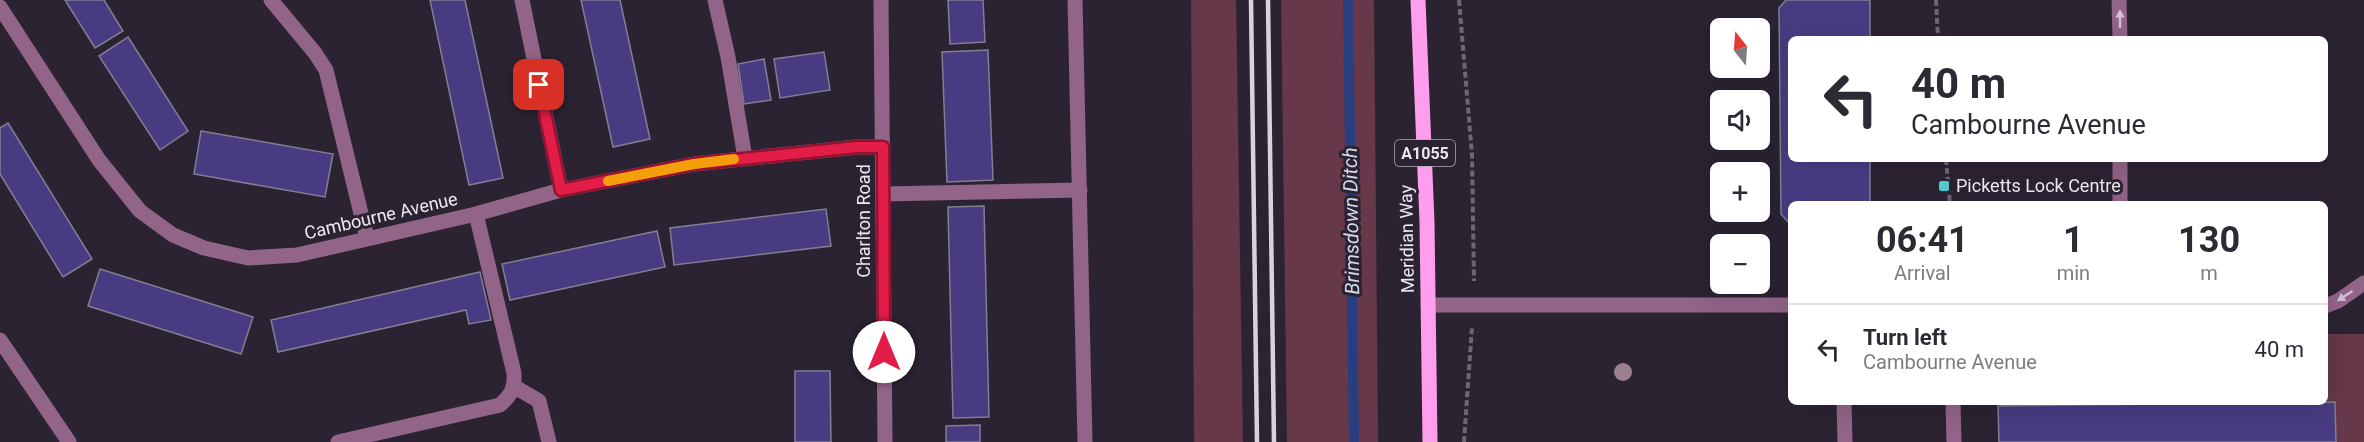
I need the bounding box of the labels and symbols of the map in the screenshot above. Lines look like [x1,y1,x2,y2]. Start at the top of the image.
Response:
one-way arrow [2115,10,2124,29]
north arrow [1710,18,1770,78]
pin [513,59,564,110]
road number: A1055 [1395,140,1455,166]
water label: Brimsdown Ditch [1338,147,1364,295]
street label: Charlton Road [853,164,874,278]
place label: Picketts Lock Centre [1956,175,2121,196]
marker: Picketts Lock Centre [1937,179,1951,193]
street label: Meridian Way [1395,184,1418,293]
street label: Cambourne Avenue [302,188,459,243]
one-way arrow [2337,290,2353,301]
position arrow [852,320,916,384]

